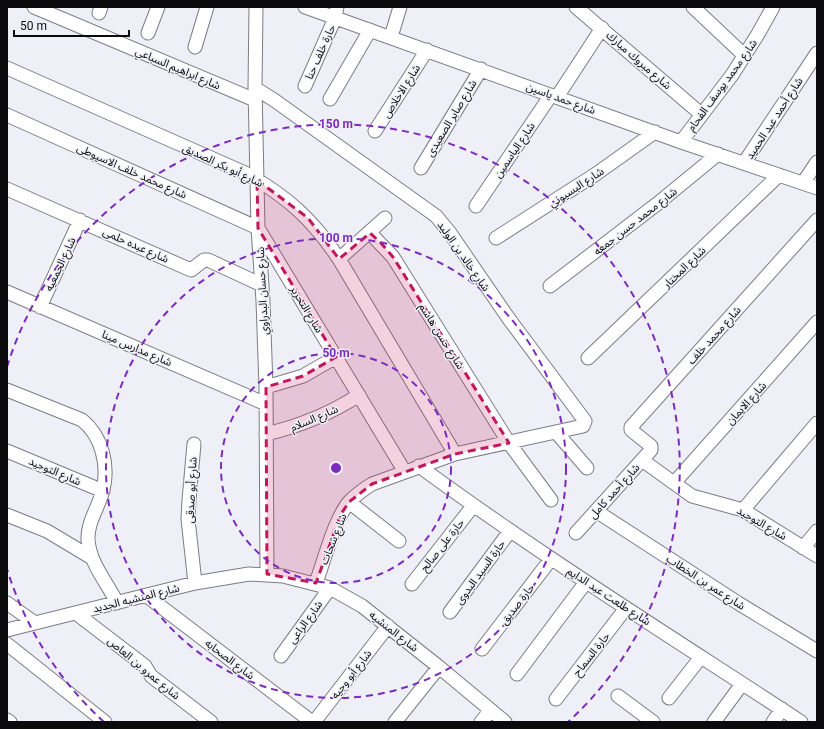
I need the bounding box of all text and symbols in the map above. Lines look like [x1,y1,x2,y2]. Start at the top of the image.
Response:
scale bar [14,12,129,38]
text: 50 m [20,19,47,33]
street label: حارة خلف حنا [303,22,339,82]
street label: شارع مبروك مبارك [603,29,674,93]
street label: شارع محمد يوسف الفحام [685,37,761,134]
street label: شارع ابراهيم السباعي [132,45,223,95]
street label: شارع الاخلاص [380,62,424,121]
street label: شارع أحمد عبد الحميد [743,74,807,162]
street label: شارع صابر الصعيدى [423,77,481,160]
street label: شارع حمد ياسين [524,80,598,118]
text: 150 m [319,117,353,131]
street label: شارع الياسمين [491,120,539,181]
street label: شارع محمد خلف الاسيوطى [74,141,189,203]
street label: شارع أبو بكر الصديق [180,141,266,191]
street label: شارع البسيوني [546,165,608,212]
street label: شارع محمد حسن جمعه [591,185,681,259]
street label: شارع خالد بن الوليد [434,219,493,295]
street label: شارع عبده حلمى [100,225,171,267]
text: 100 m [319,231,353,245]
street label: شارع الجمعيه [42,235,80,294]
street label: شارع المختار [660,244,709,292]
street label: شارع حسان البدراوي [254,246,274,335]
street label: شارع التحرير [286,283,326,336]
street label: شارع حسن هاشم [414,301,467,373]
street label: شارع محمد خلف [685,303,745,368]
street label: شارع مدارس مينا [99,328,174,370]
text: 50 m [322,346,350,360]
street label: شارع الايمان [724,379,770,428]
street label: شارع السلام [288,402,341,435]
street label: شارع التوحيد [26,455,83,489]
street label: شارع أبو صدقى [183,456,201,524]
centre of rings [329,461,343,475]
street label: شارع أحمد كامل [586,461,644,522]
street label: شارع التوحيد [734,504,789,544]
street label: شارع شحات [317,511,351,567]
street label: حارة على صالح [418,516,468,575]
street label: حارة السيد البدوى [453,537,508,607]
street label: شارع عمر بن الخطاب [663,552,748,614]
street label: شارع طلعت عبد الدايم [564,565,653,630]
street label: شارع المنشيه الجديد [91,581,181,617]
street label: حارة صديق [497,581,538,627]
street label: شارع الراعى [285,598,326,647]
street label: شارع المنشيه [366,608,421,656]
street label: حارة السماح [570,629,614,679]
street label: شارع عمرو بن العاص [104,634,183,703]
street label: شارع الصحابه [202,637,257,683]
street label: شارع أبو وجيه [328,647,376,702]

